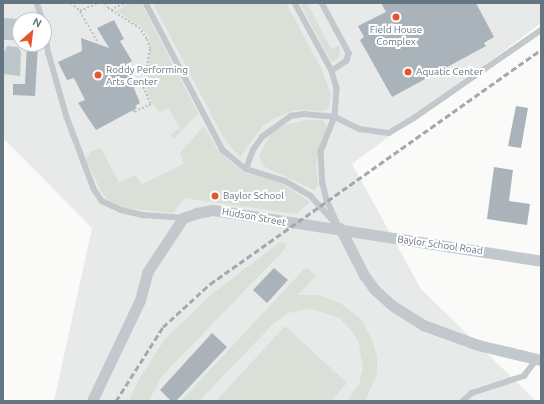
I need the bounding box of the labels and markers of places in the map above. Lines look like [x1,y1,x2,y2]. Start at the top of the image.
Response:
marker: Field House Complex [391,12,401,22]
place label: Field House Complex [370,23,422,46]
place label: Roddy Performing Arts Center [106,63,188,86]
place label: Aquatic Center [416,66,483,78]
marker: Aquatic Center [403,67,413,77]
marker: Roddy Performing Arts Center [93,70,103,80]
place label: Baylor School [223,190,284,202]
marker: Baylor School [210,191,220,201]

